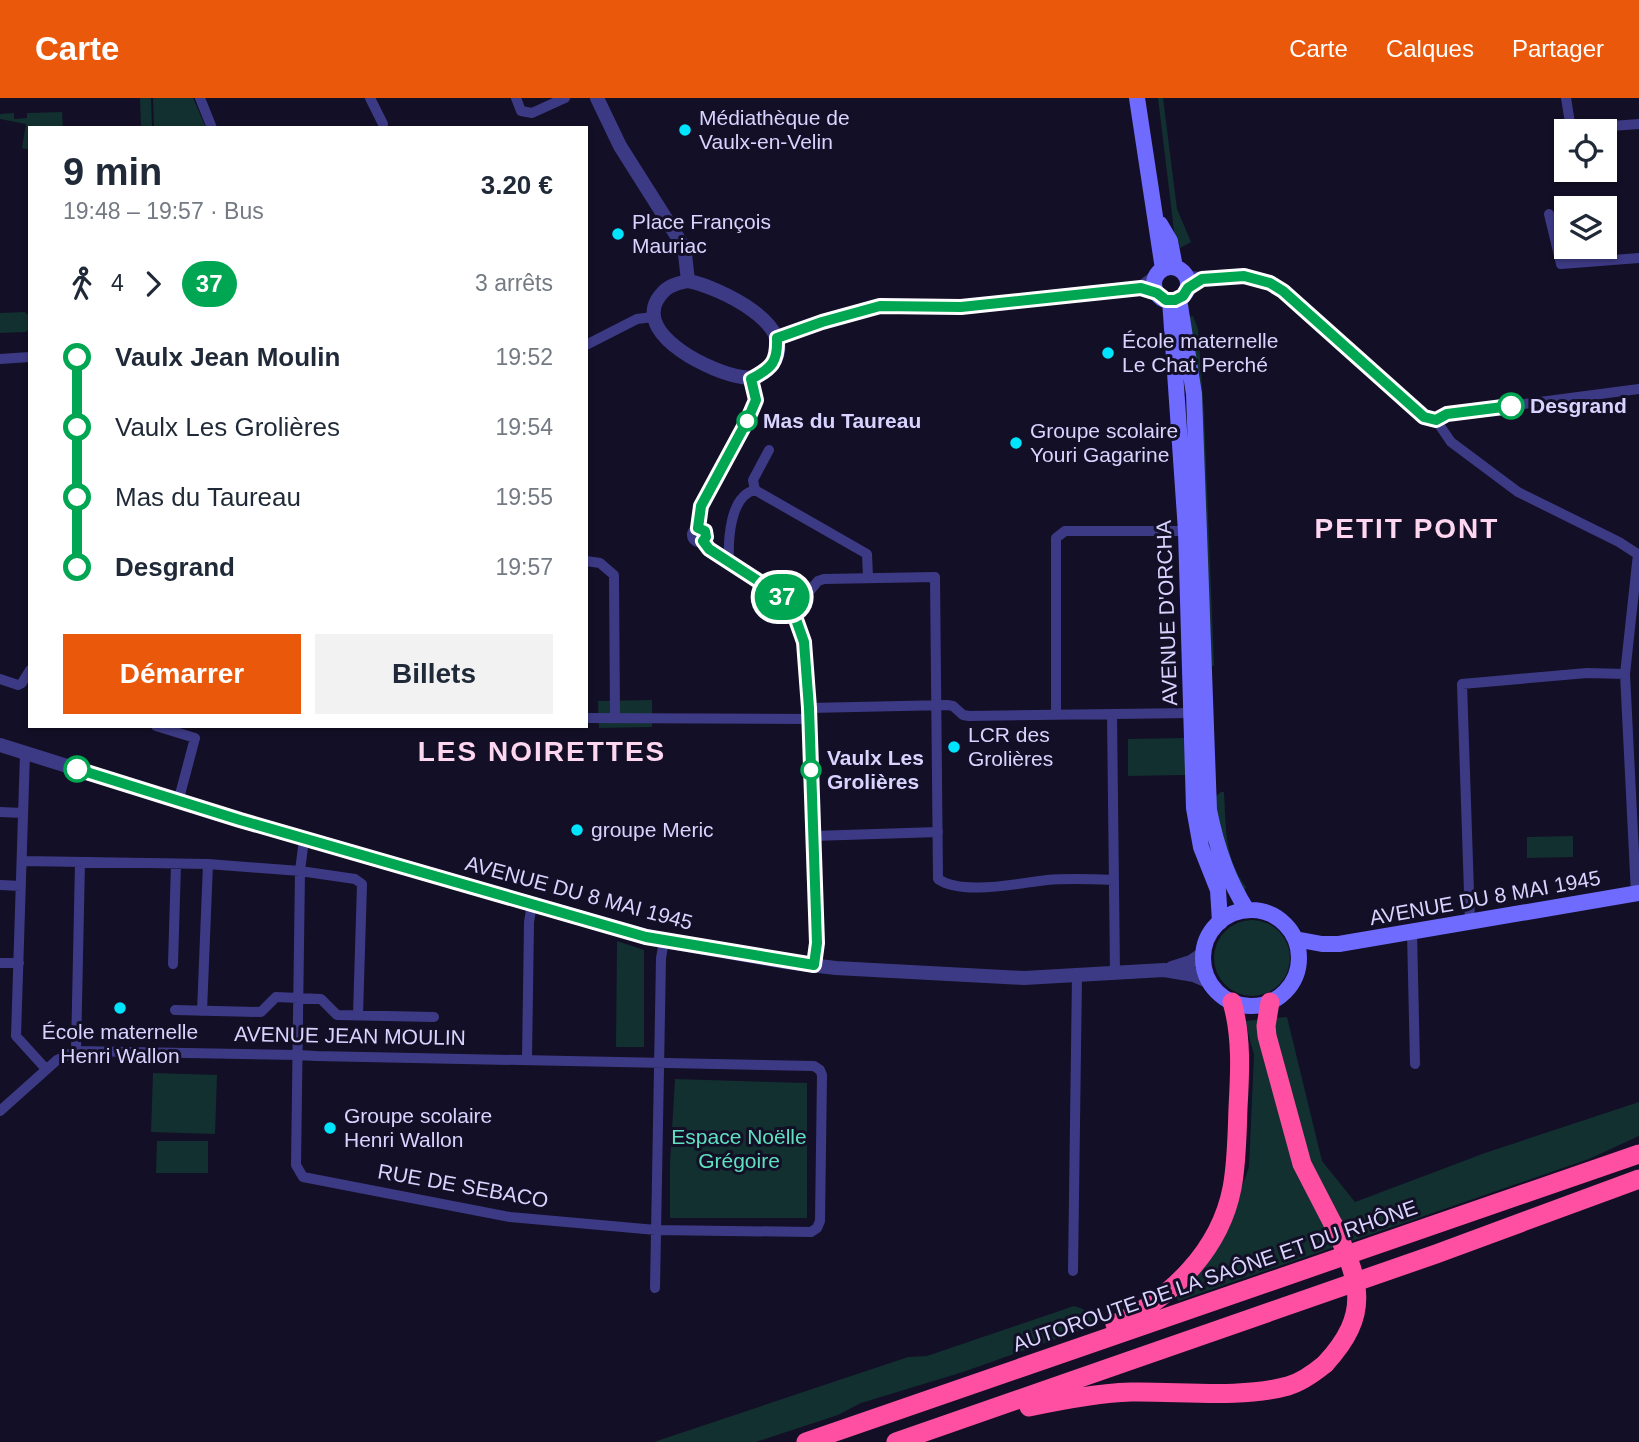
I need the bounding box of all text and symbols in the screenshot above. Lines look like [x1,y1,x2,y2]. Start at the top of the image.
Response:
text: Carte [35,30,119,67]
text: Carte [1289,35,1348,62]
text: Calques [1386,35,1474,62]
text: Partager [1512,35,1604,62]
place label: Médiathèque de Vaulx-en-Velin [699,106,850,153]
map controls [1554,119,1617,259]
button: locate [1554,119,1617,182]
marker: Médiathèque de Vaulx-en-Velin [677,122,693,138]
text: 9 min [63,151,162,193]
text: 3.20 € [481,170,553,200]
button: layers [1554,196,1617,259]
text: 19:48 – 19:57 · Bus [63,198,264,224]
place label: Place François Mauriac [632,210,771,257]
marker: Place François Mauriac [610,226,626,242]
icon: walk [63,265,101,303]
icon: forward [134,265,172,303]
text: 4 [111,270,124,296]
text: 37 [196,270,223,297]
text: 3 arrêts [475,270,553,296]
place label: École maternelle Le Chat Perché [1122,329,1278,376]
text: Vaulx Jean Moulin [115,342,340,372]
text: 19:52 [495,344,553,370]
marker: École maternelle Le Chat Perché [1100,345,1116,361]
marker: Desgrand [1498,393,1524,419]
place label: Desgrand [1530,394,1627,417]
place label: Mas du Taureau [763,409,921,432]
marker: Mas du Taureau [737,411,757,431]
text: Vaulx Les Grolières [115,412,340,442]
text: 19:54 [495,414,553,440]
place label: Groupe scolaire Youri Gagarine [1030,419,1178,466]
marker: Groupe scolaire Youri Gagarine [1008,435,1024,451]
text: Mas du Taureau [115,482,301,512]
text: 19:55 [495,484,553,510]
district label: PETIT PONT [1315,513,1499,544]
street label: AVENUE D'ORCHA [1152,520,1181,706]
text: Desgrand [115,552,235,582]
text: 19:57 [495,554,553,580]
line badge: 37 [750,574,814,620]
text: 37 [769,583,795,610]
button: Démarrer [63,634,301,714]
button: Billets [315,634,553,714]
place label: LCR des Grolières [968,723,1053,770]
district label: LES NOIRETTES [418,736,666,767]
marker: LCR des Grolières [946,739,962,755]
place label: Vaulx Les Grolières [827,746,924,793]
unlabelled marker [64,756,90,782]
marker: Vaulx Les Grolières [801,760,821,780]
place label: groupe Meric [591,818,714,841]
marker: groupe Meric [569,822,585,838]
street label: AVENUE DU 8 MAI 1945 [463,851,695,934]
street label: AVENUE DU 8 MAI 1945 [1368,866,1602,929]
marker: École maternelle Henri Wallon [112,1000,128,1016]
place label: École maternelle Henri Wallon [42,1020,198,1067]
street label: AVENUE JEAN MOULIN [234,1022,466,1049]
place label: Groupe scolaire Henri Wallon [344,1104,492,1151]
marker: Groupe scolaire Henri Wallon [322,1120,338,1136]
park label: Espace Noëlle Grégoire [671,1125,807,1172]
street label: RUE DE SEBACO [376,1159,550,1212]
street label: AUTOROUTE DE LA SAÔNE ET DU RHÔNE [1010,1195,1420,1356]

